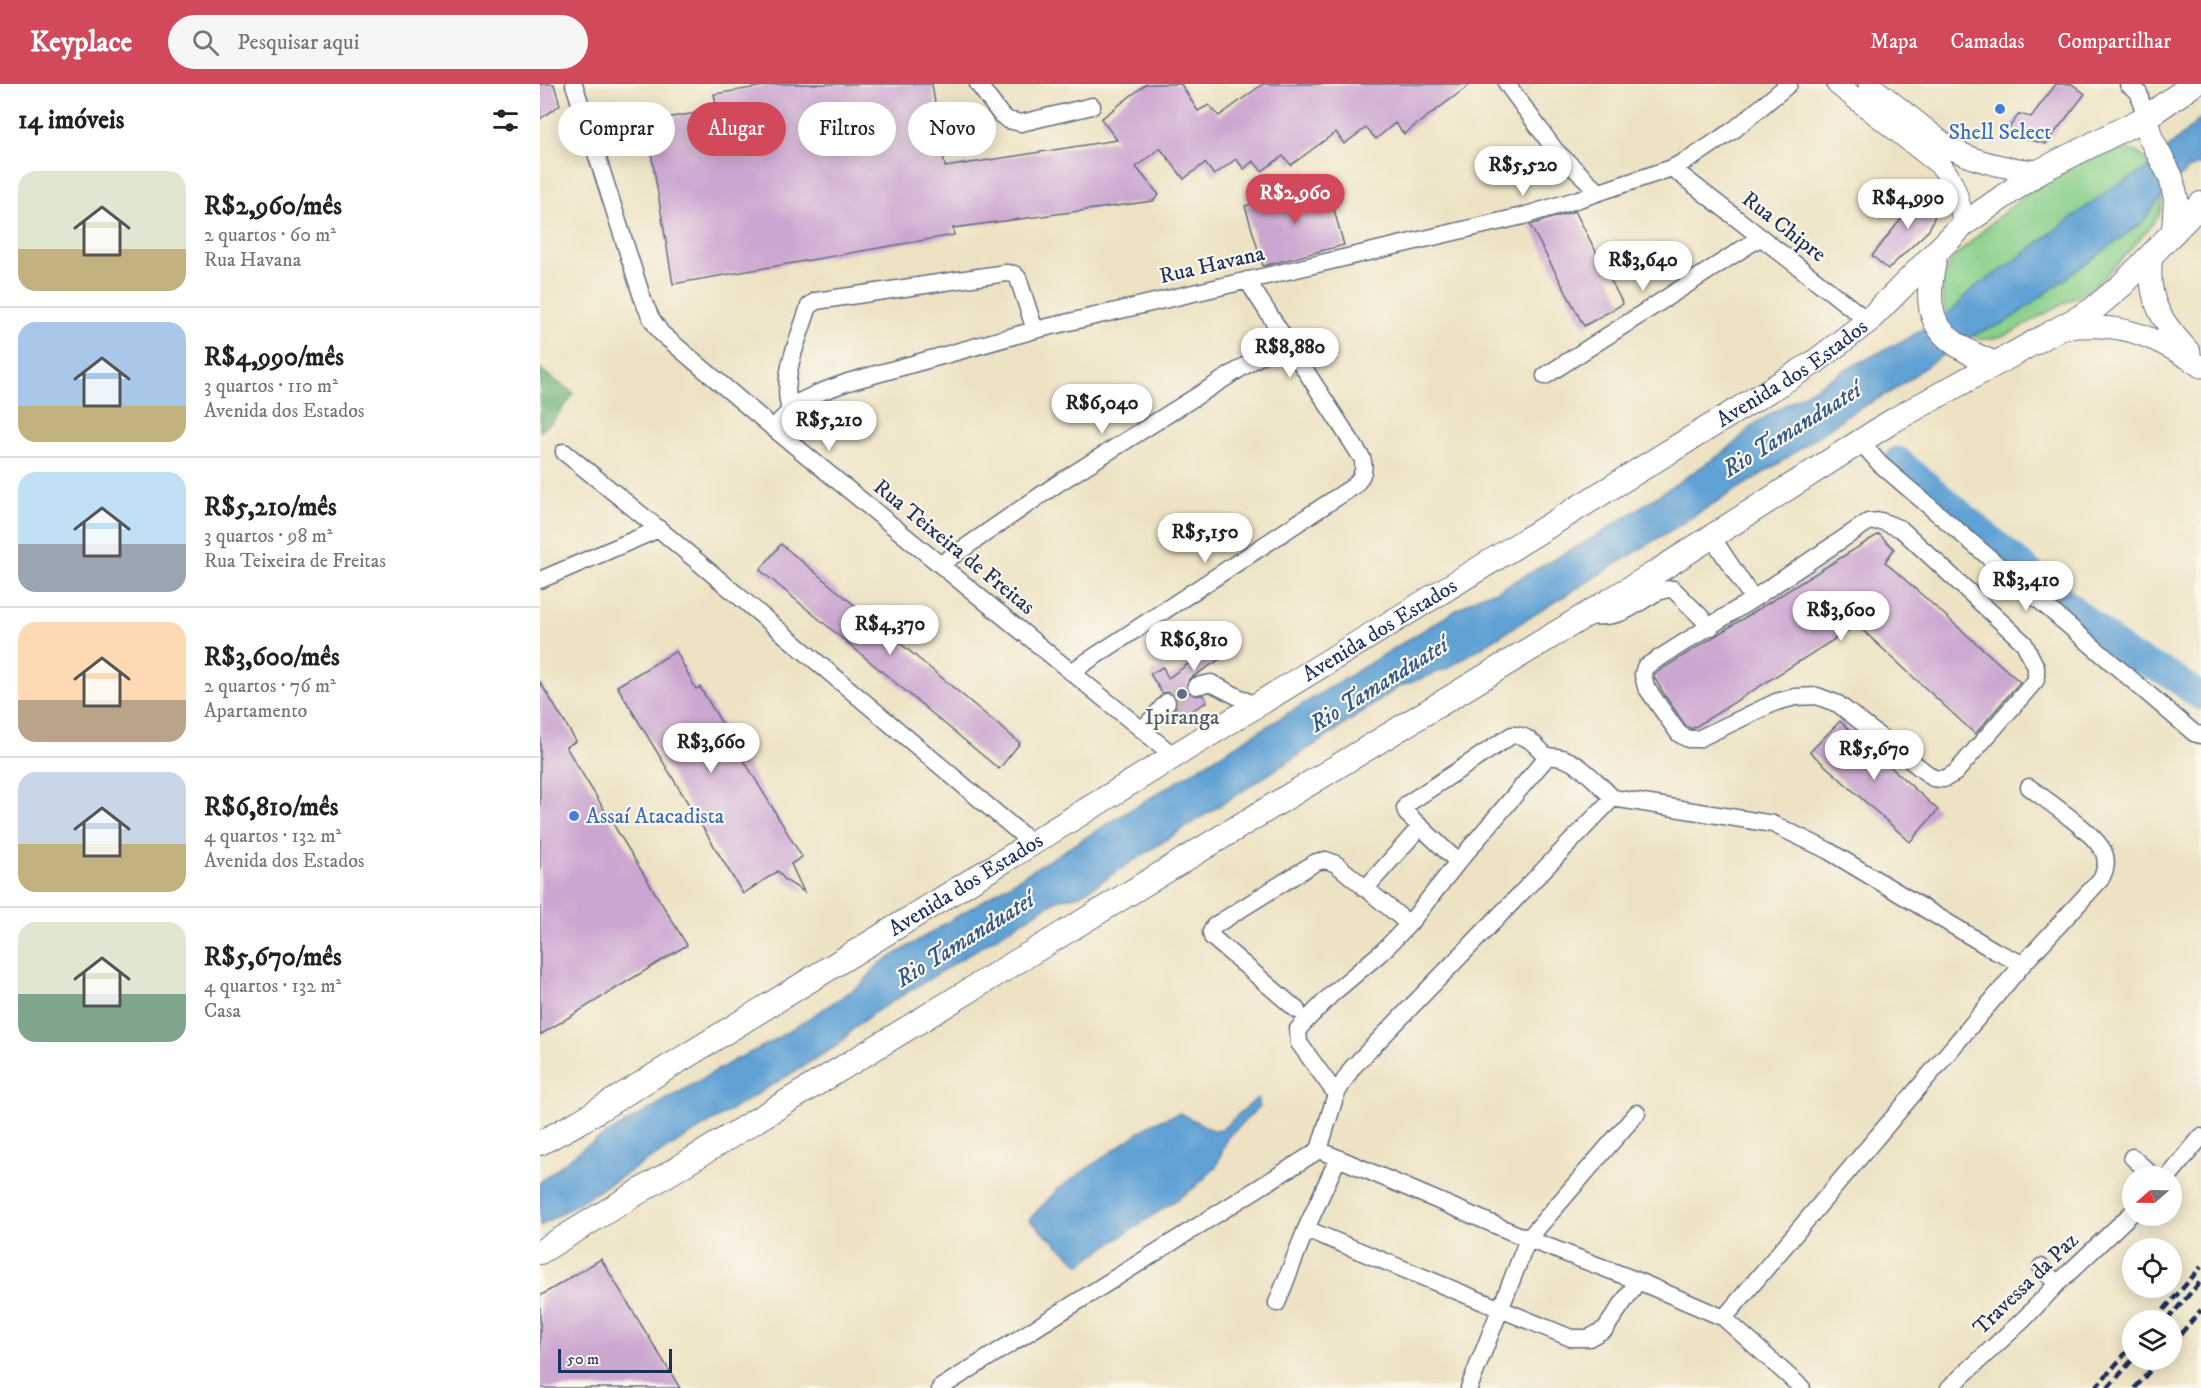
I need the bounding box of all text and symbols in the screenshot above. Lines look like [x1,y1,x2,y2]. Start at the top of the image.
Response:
search box [168,15,588,69]
text: Keyplace [30,25,132,60]
icon: search [189,26,222,59]
text: Pesquisar aqui [237,29,359,56]
text: Mapa [1870,29,1918,55]
text: Camadas [1951,29,2025,55]
text: Compartilhar [2058,29,2171,55]
chip: Comprar [558,102,675,156]
chip: Alugar [687,102,786,156]
chip: Filtros [798,102,896,156]
chip: Novo [908,102,996,156]
marker: Shell Select [1993,102,2007,116]
text: 14 imóveis [18,104,124,137]
icon: filters [489,104,522,137]
place label: Shell Select [1949,119,2051,146]
pin: R$5,520 [1468,146,1578,197]
text: R$5,520 [1488,153,1558,178]
pin: R$2,960 [1240,174,1350,225]
pin: R$4,990 [1853,179,1963,230]
text: R$2,960 [1260,181,1330,206]
street label: Rua Chipre [1737,186,1831,268]
text: R$4,990 [1872,186,1944,211]
text: R$2,960/mês [204,190,342,223]
icon: home [66,195,138,267]
text: 2 quartos · 60 m² [204,223,336,248]
street label: Rua Havana [1157,240,1268,290]
pin: R$3,640 [1588,241,1698,292]
text: Rua Havana [204,248,301,273]
text: R$3,640 [1608,248,1678,273]
street label: Avenida dos Estados [1711,313,1873,433]
pin: R$8,880 [1235,328,1345,379]
text: R$8,880 [1255,335,1325,360]
text: R$4,990/mês [204,341,344,374]
icon: home [66,346,138,418]
water label: Rio Tamanduateí [1716,373,1871,485]
text: 3 quartos · 110 m² [204,374,338,399]
pin: R$6,040 [1047,384,1157,435]
text: R$6,040 [1066,391,1139,416]
text: Avenida dos Estados [204,399,365,424]
pin: R$5,210 [774,401,884,452]
text: R$5,210 [796,408,862,433]
street label: Rua Teixeira de Freitas [868,474,1040,620]
text: R$5,210/mês [204,491,337,524]
icon: home [66,496,138,568]
pin: R$5,150 [1150,513,1260,564]
text: R$5,150 [1172,520,1238,545]
text: 3 quartos · 98 m² [204,524,333,549]
text: Rua Teixeira de Freitas [204,549,386,574]
pin: R$3,410 [1971,561,2081,612]
text: R$3,410 [1993,568,2060,593]
street label: Avenida dos Estados [1297,572,1462,688]
pin: R$3,600 [1786,591,1896,642]
text: R$3,600 [1807,598,1876,623]
pin: R$4,370 [835,605,945,656]
text: R$4,370 [855,612,925,637]
pin: R$6,810 [1139,621,1249,672]
text: R$6,810 [1160,628,1228,653]
water label: Rio Tamanduateí [1303,628,1458,740]
text: R$3,600/mês [204,641,340,674]
icon: home [66,646,138,718]
text: 2 quartos · 76 m² [204,674,336,699]
marker: Ipiranga [1175,687,1189,701]
text: Apartamento [204,699,307,724]
place label: Ipiranga [1145,704,1220,731]
pin: R$3,660 [656,723,766,774]
text: R$3,660 [677,730,745,755]
pin: R$5,670 [1819,730,1929,781]
text: R$5,670 [1839,737,1909,762]
text: R$6,810/mês [204,791,338,824]
icon: home [66,796,138,868]
place label: Assaí Atacadista [586,803,725,830]
marker: Assaí Atacadista [567,809,581,823]
text: 4 quartos · 132 m² [204,824,341,849]
street label: Avenida dos Estados [883,827,1048,942]
text: Avenida dos Estados [204,849,365,874]
water label: Rio Tamanduateí [889,883,1044,995]
text: R$5,670/mês [204,941,342,974]
icon: home [66,946,138,1018]
text: 4 quartos · 132 m² [204,974,341,999]
text: Casa [204,999,241,1024]
north arrow [2122,1166,2182,1226]
map controls [2122,1166,2182,1370]
street label: Travessa da Paz [1968,1227,2085,1341]
button: locate [2122,1238,2182,1298]
button: layers [2122,1310,2182,1370]
scale bar [558,1346,672,1374]
text: 50 m [567,1349,599,1369]

